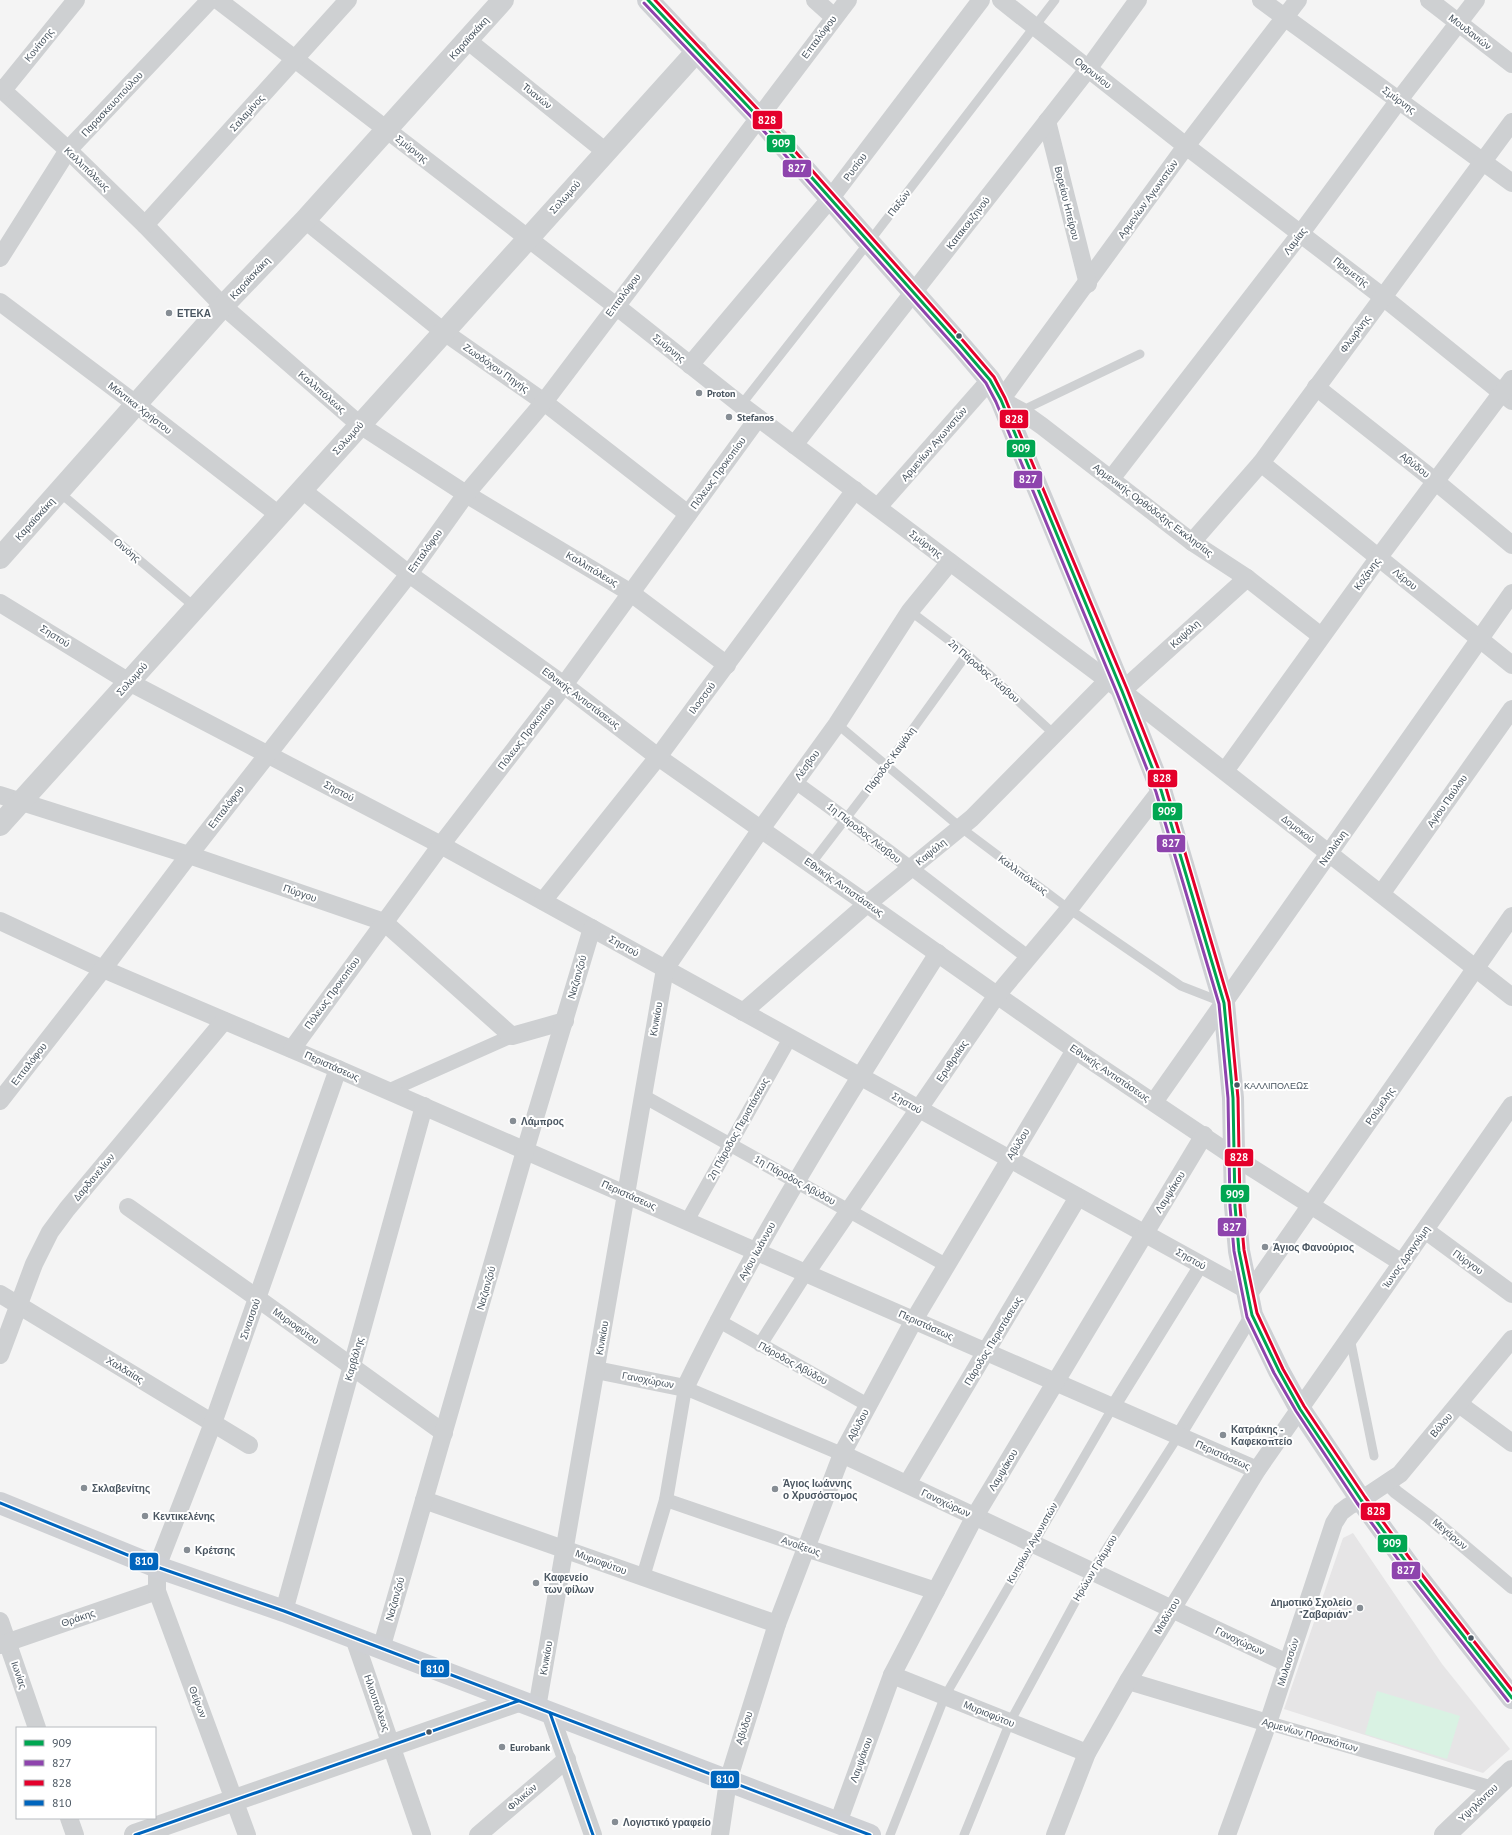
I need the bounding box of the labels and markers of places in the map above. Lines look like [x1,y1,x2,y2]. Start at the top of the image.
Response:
place label: ΕΤΕΚΑ [177,307,211,320]
marker: ΕΤΕΚΑ [164,308,174,318]
unlabelled marker [954,331,964,341]
place label: Proton [707,387,736,400]
marker: Proton [694,388,704,398]
place label: Stefanos [737,411,774,424]
marker: Stefanos [724,412,734,422]
marker: ΚΑΛΛΙΠΟΛΕΩΣ [1232,1080,1242,1090]
place label: ΚΑΛΛΙΠΟΛΕΩΣ [1244,1080,1309,1091]
place label: Λάμπρος [521,1115,564,1128]
marker: Λάμπρος [508,1116,518,1126]
place label: Άγιος Φανούριος [1273,1241,1354,1254]
marker: Άγιος Φανούριος [1260,1242,1270,1252]
place label: Κατράκης - Καφεκοπτείο [1231,1423,1292,1448]
marker: Κατράκης - Καφεκοπτείο [1218,1430,1228,1440]
place label: Άγιος Ιωάννης ο Χρυσόστομος [783,1477,857,1502]
place label: Σκλαβενίτης [92,1482,150,1495]
marker: Σκλαβενίτης [79,1483,89,1493]
marker: Άγιος Ιωάννης ο Χρυσόστομος [770,1484,780,1494]
place label: Κεντικελένης [153,1510,215,1523]
marker: Κεντικελένης [140,1511,150,1521]
place label: Κρέτσης [195,1544,235,1557]
marker: Κρέτσης [182,1545,192,1555]
place label: Καφενείο των φίλων [544,1571,595,1596]
marker: Καφενείο των φίλων [531,1578,541,1588]
place label: Δημοτικό Σχολείο "Ζαβαριάν" [1271,1596,1352,1621]
marker: Δημοτικό Σχολείο "Ζαβαριάν" [1355,1603,1365,1613]
unlabelled marker [1466,1633,1476,1643]
unlabelled marker [424,1727,434,1737]
place label: Eurobank [510,1741,550,1754]
marker: Eurobank [497,1742,507,1752]
place label: Λογιστικό γραφείο [623,1816,711,1829]
marker: Λογιστικό γραφείο [610,1817,620,1827]

